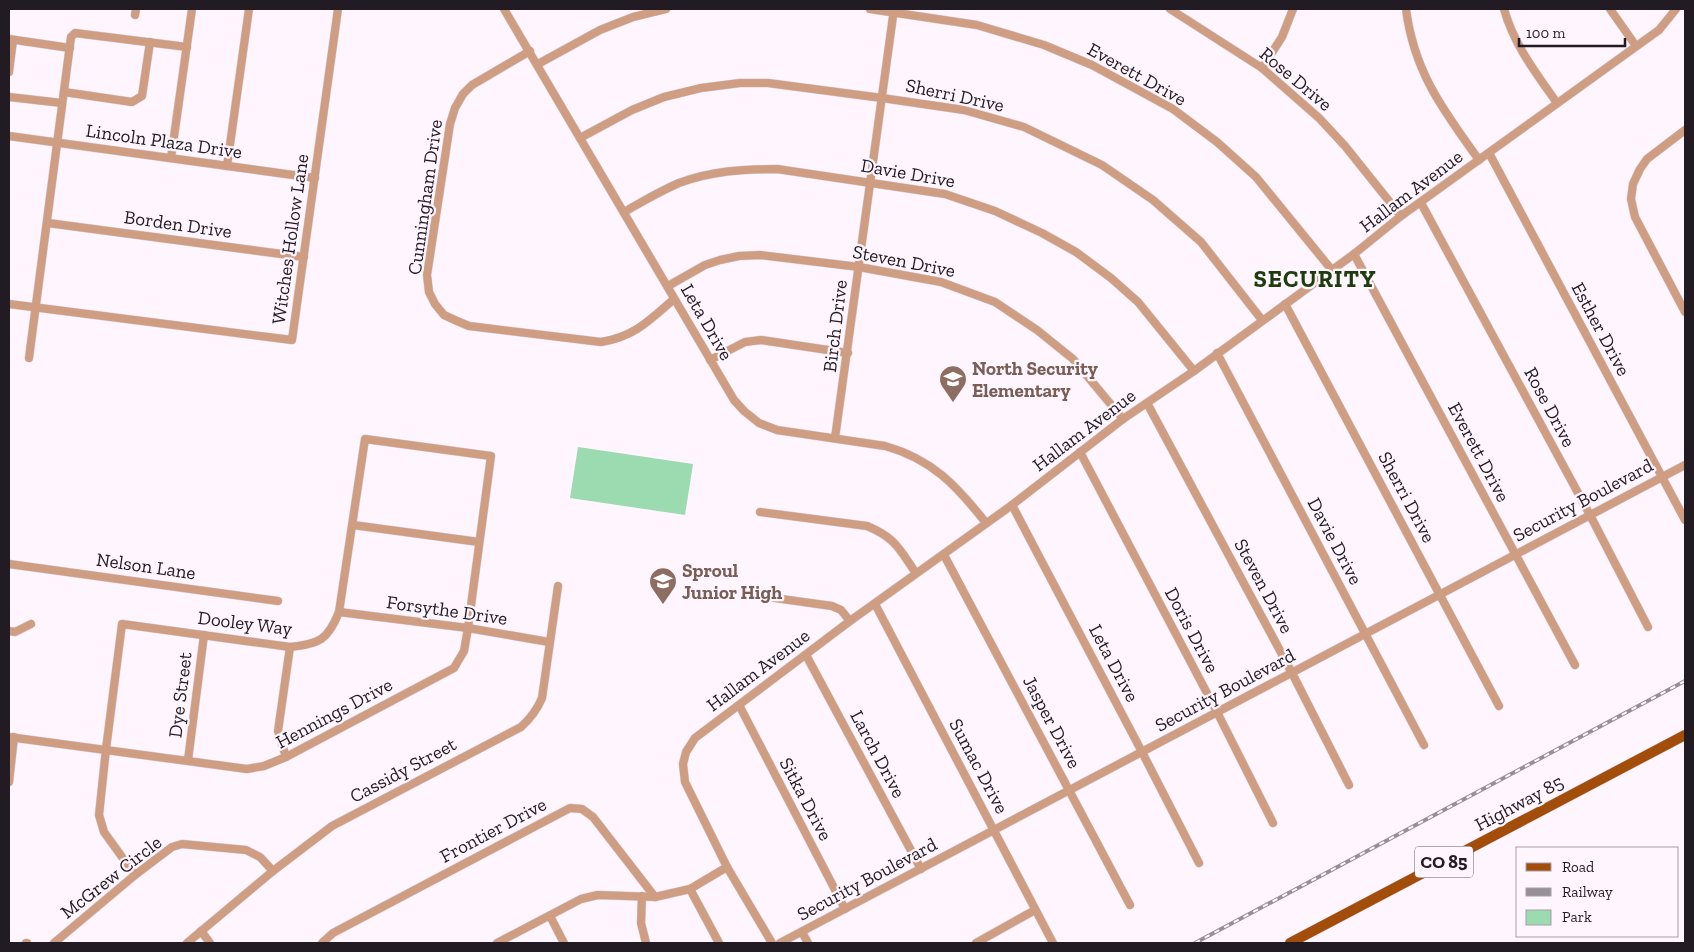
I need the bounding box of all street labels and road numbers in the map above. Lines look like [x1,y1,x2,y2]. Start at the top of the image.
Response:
street label: Everett Drive [1084,37,1191,111]
street label: Rose Drive [1255,42,1337,116]
street label: Sherri Drive [904,73,1006,117]
street label: Cunningham Drive [403,118,447,276]
street label: Lincoln Plaza Drive [84,119,244,163]
street label: Hallam Avenue [1355,145,1467,237]
street label: Witches Hollow Lane [267,152,313,326]
street label: Davie Drive [859,153,957,193]
street label: Borden Drive [123,205,233,243]
street label: Steven Drive [851,240,957,282]
street label: Birch Drive [818,278,852,374]
street label: Esther Drive [1567,278,1635,380]
street label: Leta Drive [676,280,738,364]
street label: Rose Drive [1519,363,1581,451]
street label: Hallam Avenue [1028,384,1140,476]
street label: Everett Drive [1443,398,1515,506]
street label: Sherri Drive [1373,447,1441,547]
street label: Security Boulevard [1509,453,1657,547]
street label: Davie Drive [1303,494,1367,588]
street label: Steven Drive [1229,535,1299,637]
street label: Nelson Lane [95,548,197,584]
street label: Doris Drive [1160,583,1224,677]
street label: Forsythe Drive [385,590,509,630]
street label: Dooley Way [197,606,294,640]
street label: Leta Drive [1084,620,1144,706]
street label: Hallam Avenue [702,624,814,716]
street label: Security Boulevard [1151,643,1299,737]
street label: Dye Street [163,651,197,739]
street label: Jasper Drive [1018,672,1086,772]
street label: Hennings Drive [272,673,396,753]
street label: Larch Drive [845,706,911,802]
street label: Sumac Drive [944,715,1014,817]
street label: Cassidy Street [346,732,460,808]
street label: Sitka Drive [775,754,837,844]
street label: Highway 85 [1471,770,1567,836]
street label: Frontier Drive [436,792,550,868]
street label: McGrew Circle [56,830,166,924]
street label: Security Boulevard [793,832,941,926]
road number: CO 85 [1415,846,1473,878]

